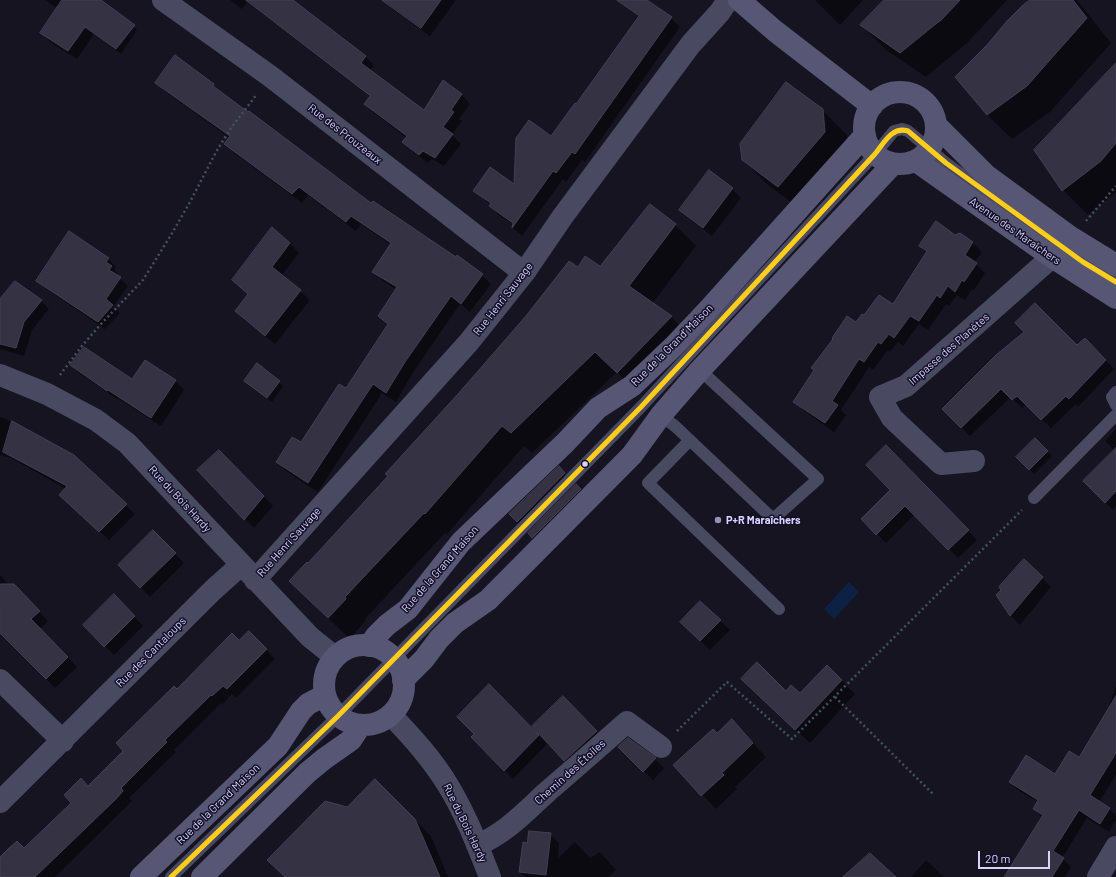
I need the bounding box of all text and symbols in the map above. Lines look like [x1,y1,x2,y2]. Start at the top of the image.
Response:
street label: Rue des Prouzeaux [306,101,384,167]
street label: Avenue des Maraîchers [967,194,1063,268]
street label: Rue Henri Sauvage [470,260,536,338]
street label: Rue de la Grand' Maison [628,301,716,389]
street label: Impasse des Planètes [906,310,992,388]
unlabelled marker [580,459,590,469]
street label: Rue du Bois Hardy [146,463,214,535]
street label: Rue Henri Sauvage [254,504,324,580]
place label: P+R Maraîchers [726,513,801,527]
marker: P+R Maraîchers [713,515,723,525]
street label: Rue de la Grand' Maison [399,523,481,615]
street label: Rue des Cantaloups [113,614,189,690]
street label: Chemin des Étoiles [532,737,608,807]
street label: Rue de la Grand' Maison [174,761,262,847]
street label: Rue du Bois Hardy [440,782,490,864]
scale bar [980,843,1052,869]
text: 20 m [985,851,1011,865]

